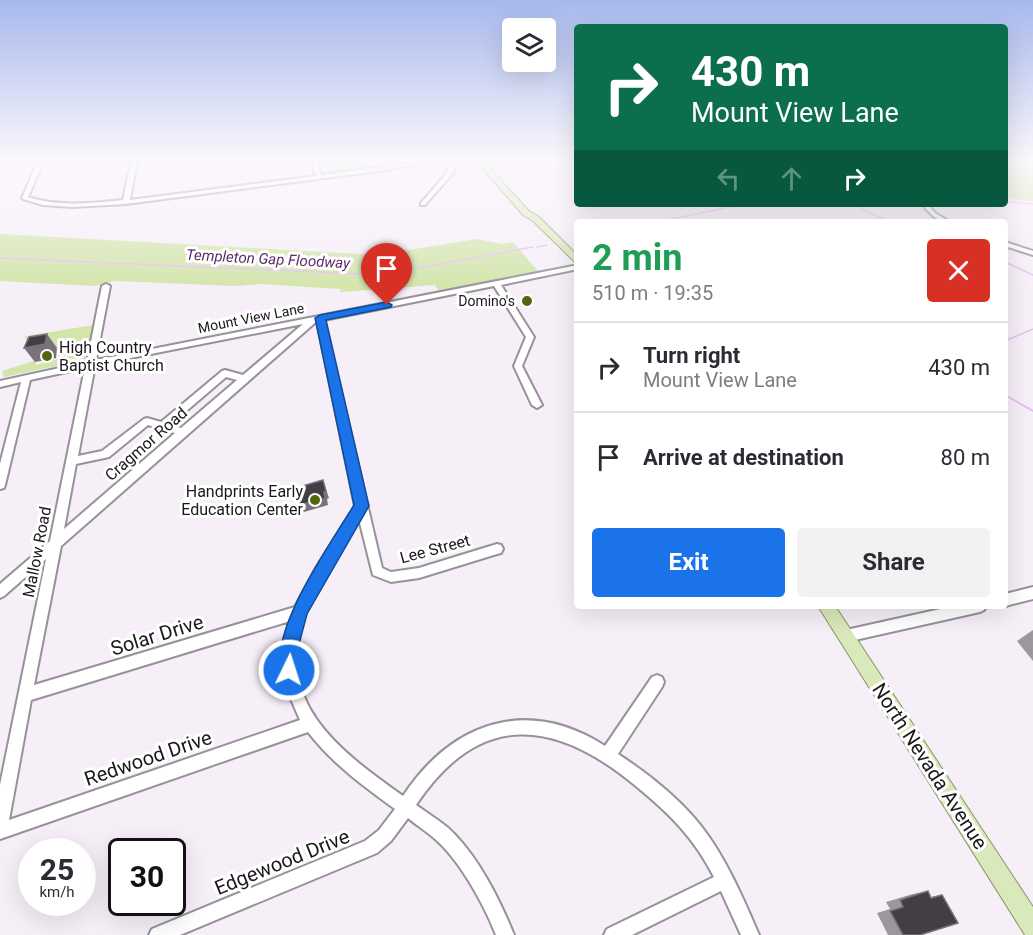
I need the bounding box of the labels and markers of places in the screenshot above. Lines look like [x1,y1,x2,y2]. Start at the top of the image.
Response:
pin [361,243,412,305]
place label: Domino's [458,293,515,309]
marker: Domino's [520,294,534,308]
place label: High Country Baptist Church [59,338,164,375]
marker: High Country Baptist Church [40,349,54,363]
place label: Handprints Early Education Center [181,482,304,519]
marker: Handprints Early Education Center [308,493,322,507]

